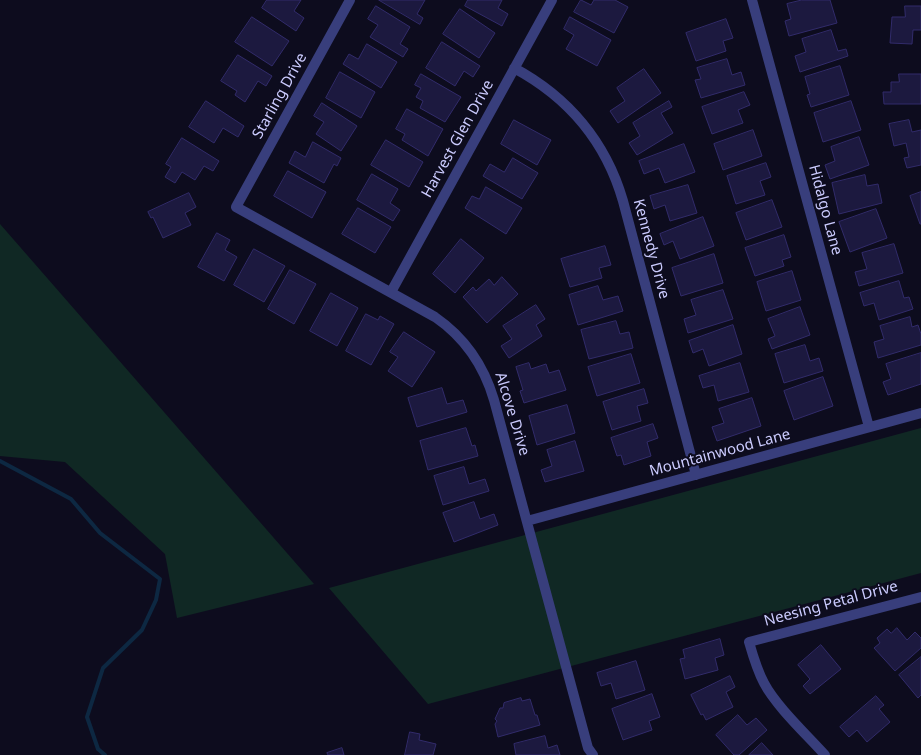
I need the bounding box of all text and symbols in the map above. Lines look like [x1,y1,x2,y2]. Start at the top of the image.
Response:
street label: Starling Drive [249,50,311,142]
street label: Harvest Glen Drive [418,77,498,201]
street label: Hidalgo Lane [804,163,846,257]
street label: Kennedy Drive [629,197,673,301]
street label: Alcove Drive [491,370,533,458]
street label: Mountainwood Lane [648,426,792,480]
street label: Neesing Petal Drive [762,577,900,631]

